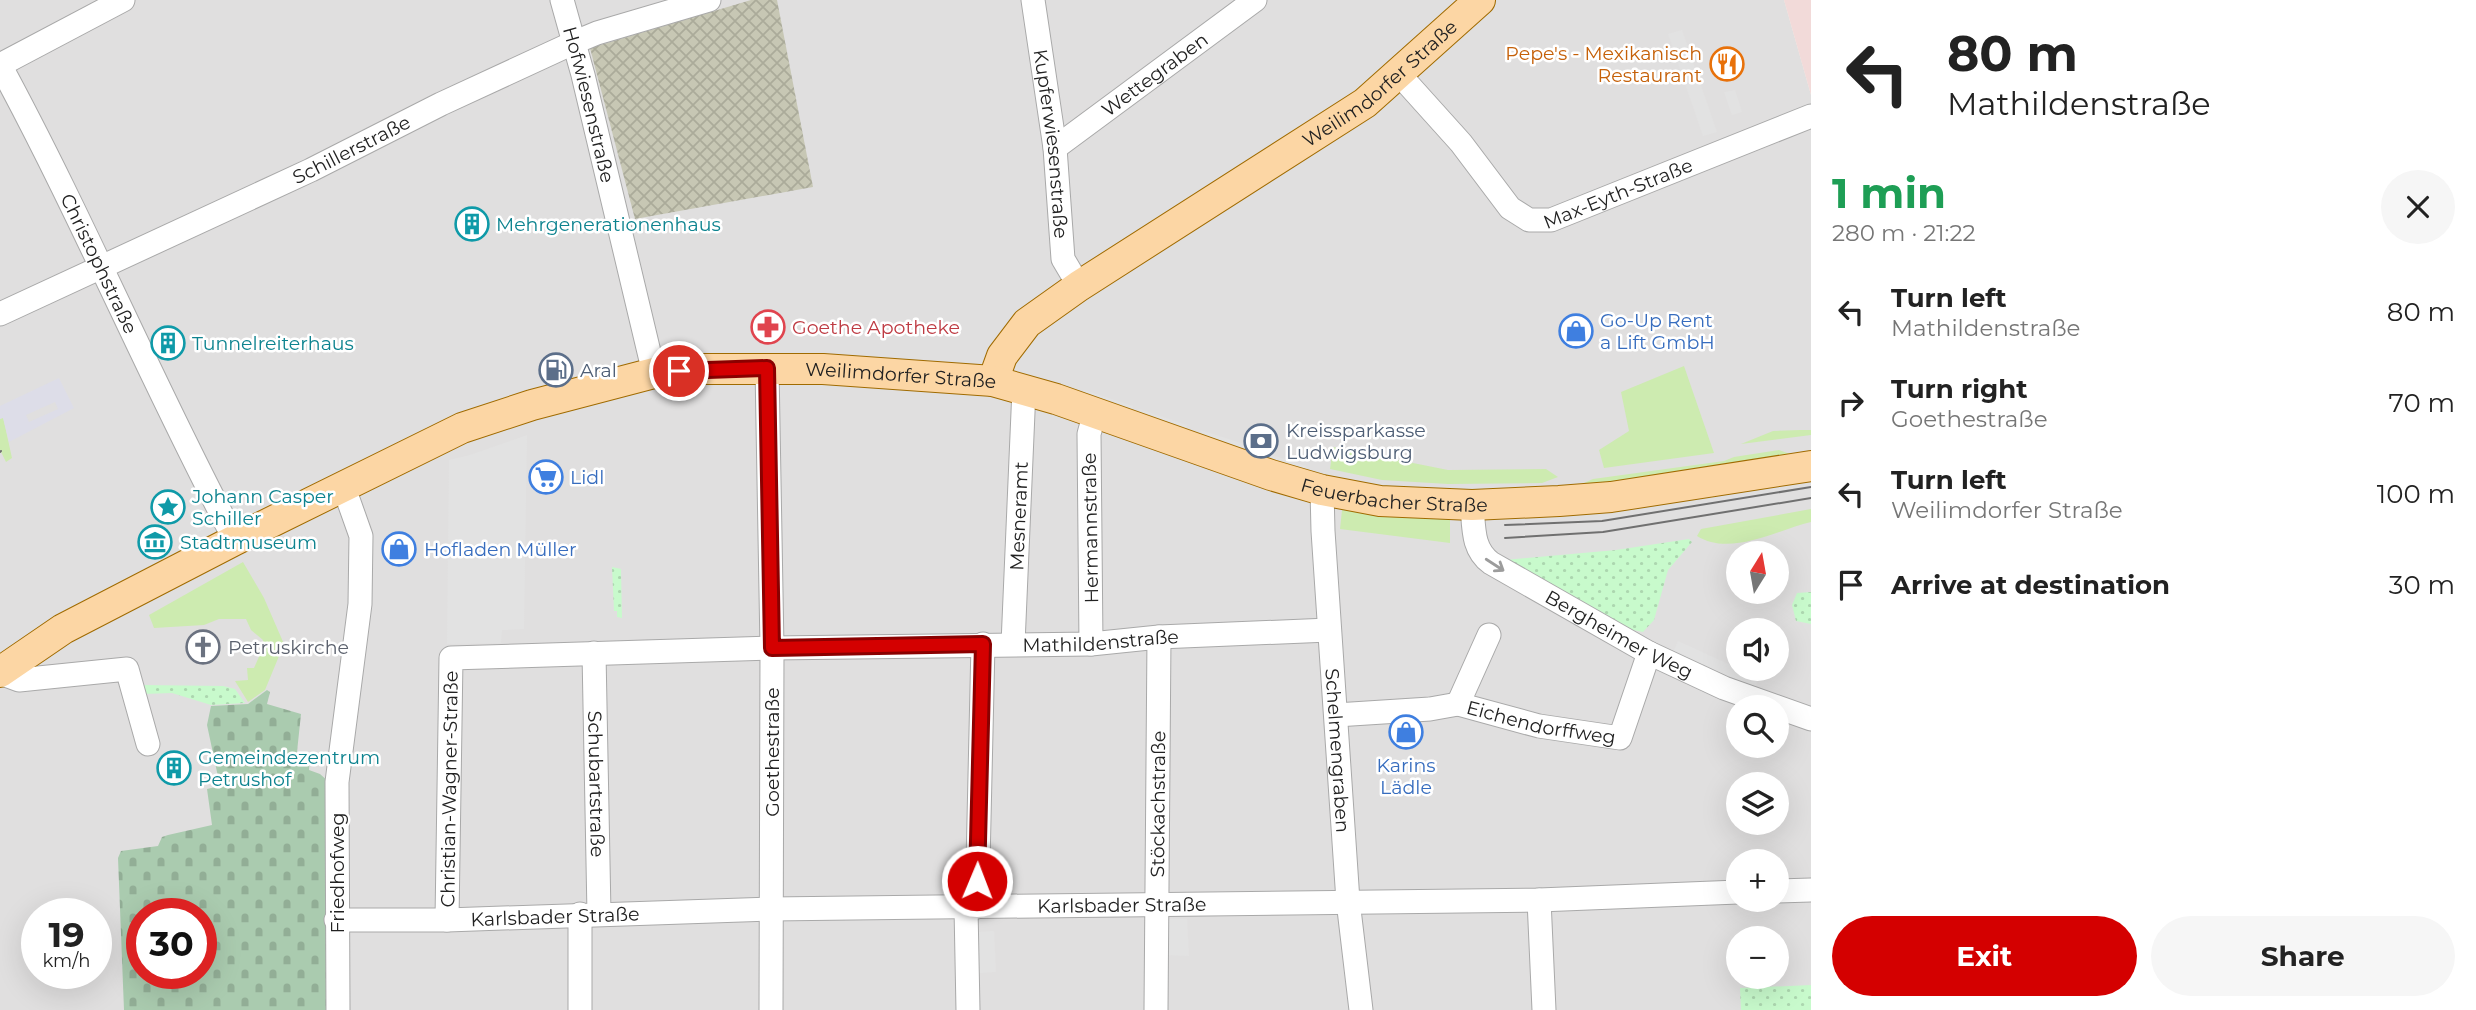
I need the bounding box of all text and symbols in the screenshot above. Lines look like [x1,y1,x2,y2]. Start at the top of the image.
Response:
street label: Weilimdorfer Straße [1298,15,1462,152]
street label: Hofwiesenstraße [558,24,619,185]
text: 80 m [1947,24,2078,83]
street label: Wettegraben [1097,28,1213,121]
icon: left [1832,28,1923,119]
place label: Pepe's - Mexikanisch Restaurant [1505,42,1702,87]
restaurant icon: Pepe's - Mexikanisch Restaurant [1708,45,1746,83]
street label: Kupferwiesenstraße [1028,47,1072,239]
text: Mathildenstraße [1947,84,2211,123]
street label: Schillerstraße [289,111,414,189]
street label: Max-Eyth-Straße [1540,154,1696,234]
text: 1 min [1832,167,1946,219]
button: close [2381,170,2455,244]
street label: Christophstraße [56,190,142,337]
building icon: Mehrgenerationenhaus [453,205,491,243]
place label: Mehrgenerationenhaus [496,213,721,236]
text: 280 m · 21:22 [1832,219,1976,247]
text: Turn left [1891,282,2007,314]
icon: left [1832,293,1870,331]
text: 80 m [2387,296,2455,328]
pharmacy icon: Goethe Apotheke [749,308,787,346]
place label: Go-Up Rent a Lift GmbH [1600,309,1715,354]
shop icon: Go-Up Rent a Lift GmbH [1557,312,1595,350]
text: Mathildenstraße [1891,314,2081,342]
place label: Goethe Apotheke [792,316,960,339]
building icon: Tunnelreiterhaus [149,324,187,362]
place label: Tunnelreiterhaus [192,332,354,355]
pin [649,341,709,401]
fuel station icon: Aral [537,351,575,389]
icon: arrive [660,352,698,390]
street label: Weilimdorfer Straße [805,358,997,393]
place label: Aral [580,359,617,382]
text: Turn right [1891,373,2027,405]
icon: right [1832,384,1870,422]
text: 70 m [2389,387,2455,419]
text: Goethestraße [1891,405,2048,433]
place label: Kreissparkasse Ludwigsburg [1286,419,1426,464]
bank icon: Kreissparkasse Ludwigsburg [1242,422,1280,460]
street label: Hermannstraße [1078,452,1103,604]
supermarket icon: Lidl [527,458,565,496]
street label: Mesneramt [1005,461,1033,571]
text: Turn left [1891,464,2007,496]
place label: Lidl [570,466,604,489]
street label: Feuerbacher Straße [1298,473,1488,517]
icon: left [1832,475,1870,513]
text: 100 m [2377,478,2455,510]
place label: Johann Casper Schiller [191,485,334,530]
place icon: Johann Casper Schiller [149,488,187,526]
text: Weilimdorfer Straße [1891,496,2123,524]
museum icon: Stadtmuseum [136,523,174,561]
shop icon: Hofladen Müller [380,530,418,568]
place label: Stadtmuseum [180,531,317,554]
place label: Hofladen Müller [424,538,577,561]
north arrow [1726,541,1788,604]
map controls [1726,541,1789,989]
one-way arrow [1484,558,1504,572]
icon: arrive [1832,566,1870,604]
text: Arrive at destination [1891,569,2170,601]
text: 30 m [2389,569,2455,601]
street label: Bergheimer Weg [1541,585,1696,684]
button: sound [1726,618,1789,681]
street label: Mathildenstraße [1022,625,1179,657]
church icon: Petruskirche [184,628,222,666]
place label: Petruskirche [228,636,349,659]
street label: Schelmengraben [1320,668,1354,833]
street label: Christian-Wagner-Straße [436,671,463,908]
street label: Goethestraße [761,687,784,817]
button: search [1726,695,1789,758]
street label: Eichendorffweg [1464,696,1617,749]
street label: Schubartstraße [583,710,609,858]
shop icon: Karins Lädle [1387,713,1425,751]
street label: Stöckachstraße [1146,731,1170,877]
place label: Gemeindezentrum Petrushof [198,746,380,791]
building icon: Gemeindezentrum Petrushof [155,749,193,787]
place label: Karins Lädle [1376,754,1436,799]
button: layers [1726,772,1789,835]
street label: Friedhofweg [326,812,349,934]
position arrow [940,844,1014,918]
button: + [1726,849,1789,912]
street label: Karlsbader Straße [1037,893,1206,918]
speed limit sign: 30 [126,898,217,989]
street label: Karlsbader Straße [470,902,640,931]
text: 19 [48,913,85,956]
button: Exit [1832,916,2137,996]
button: Share [2151,916,2455,996]
button: − [1726,926,1789,989]
text: km/h [42,950,91,972]

